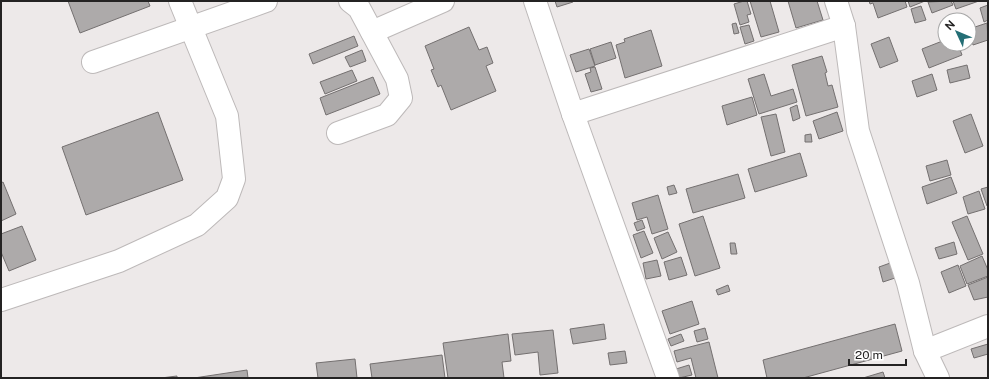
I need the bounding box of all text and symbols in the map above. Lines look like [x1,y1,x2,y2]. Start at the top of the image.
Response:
north arrow [937,12,977,52]
text: N [943,18,957,32]
scale bar [849,341,906,367]
text: 20 m [855,348,883,362]

